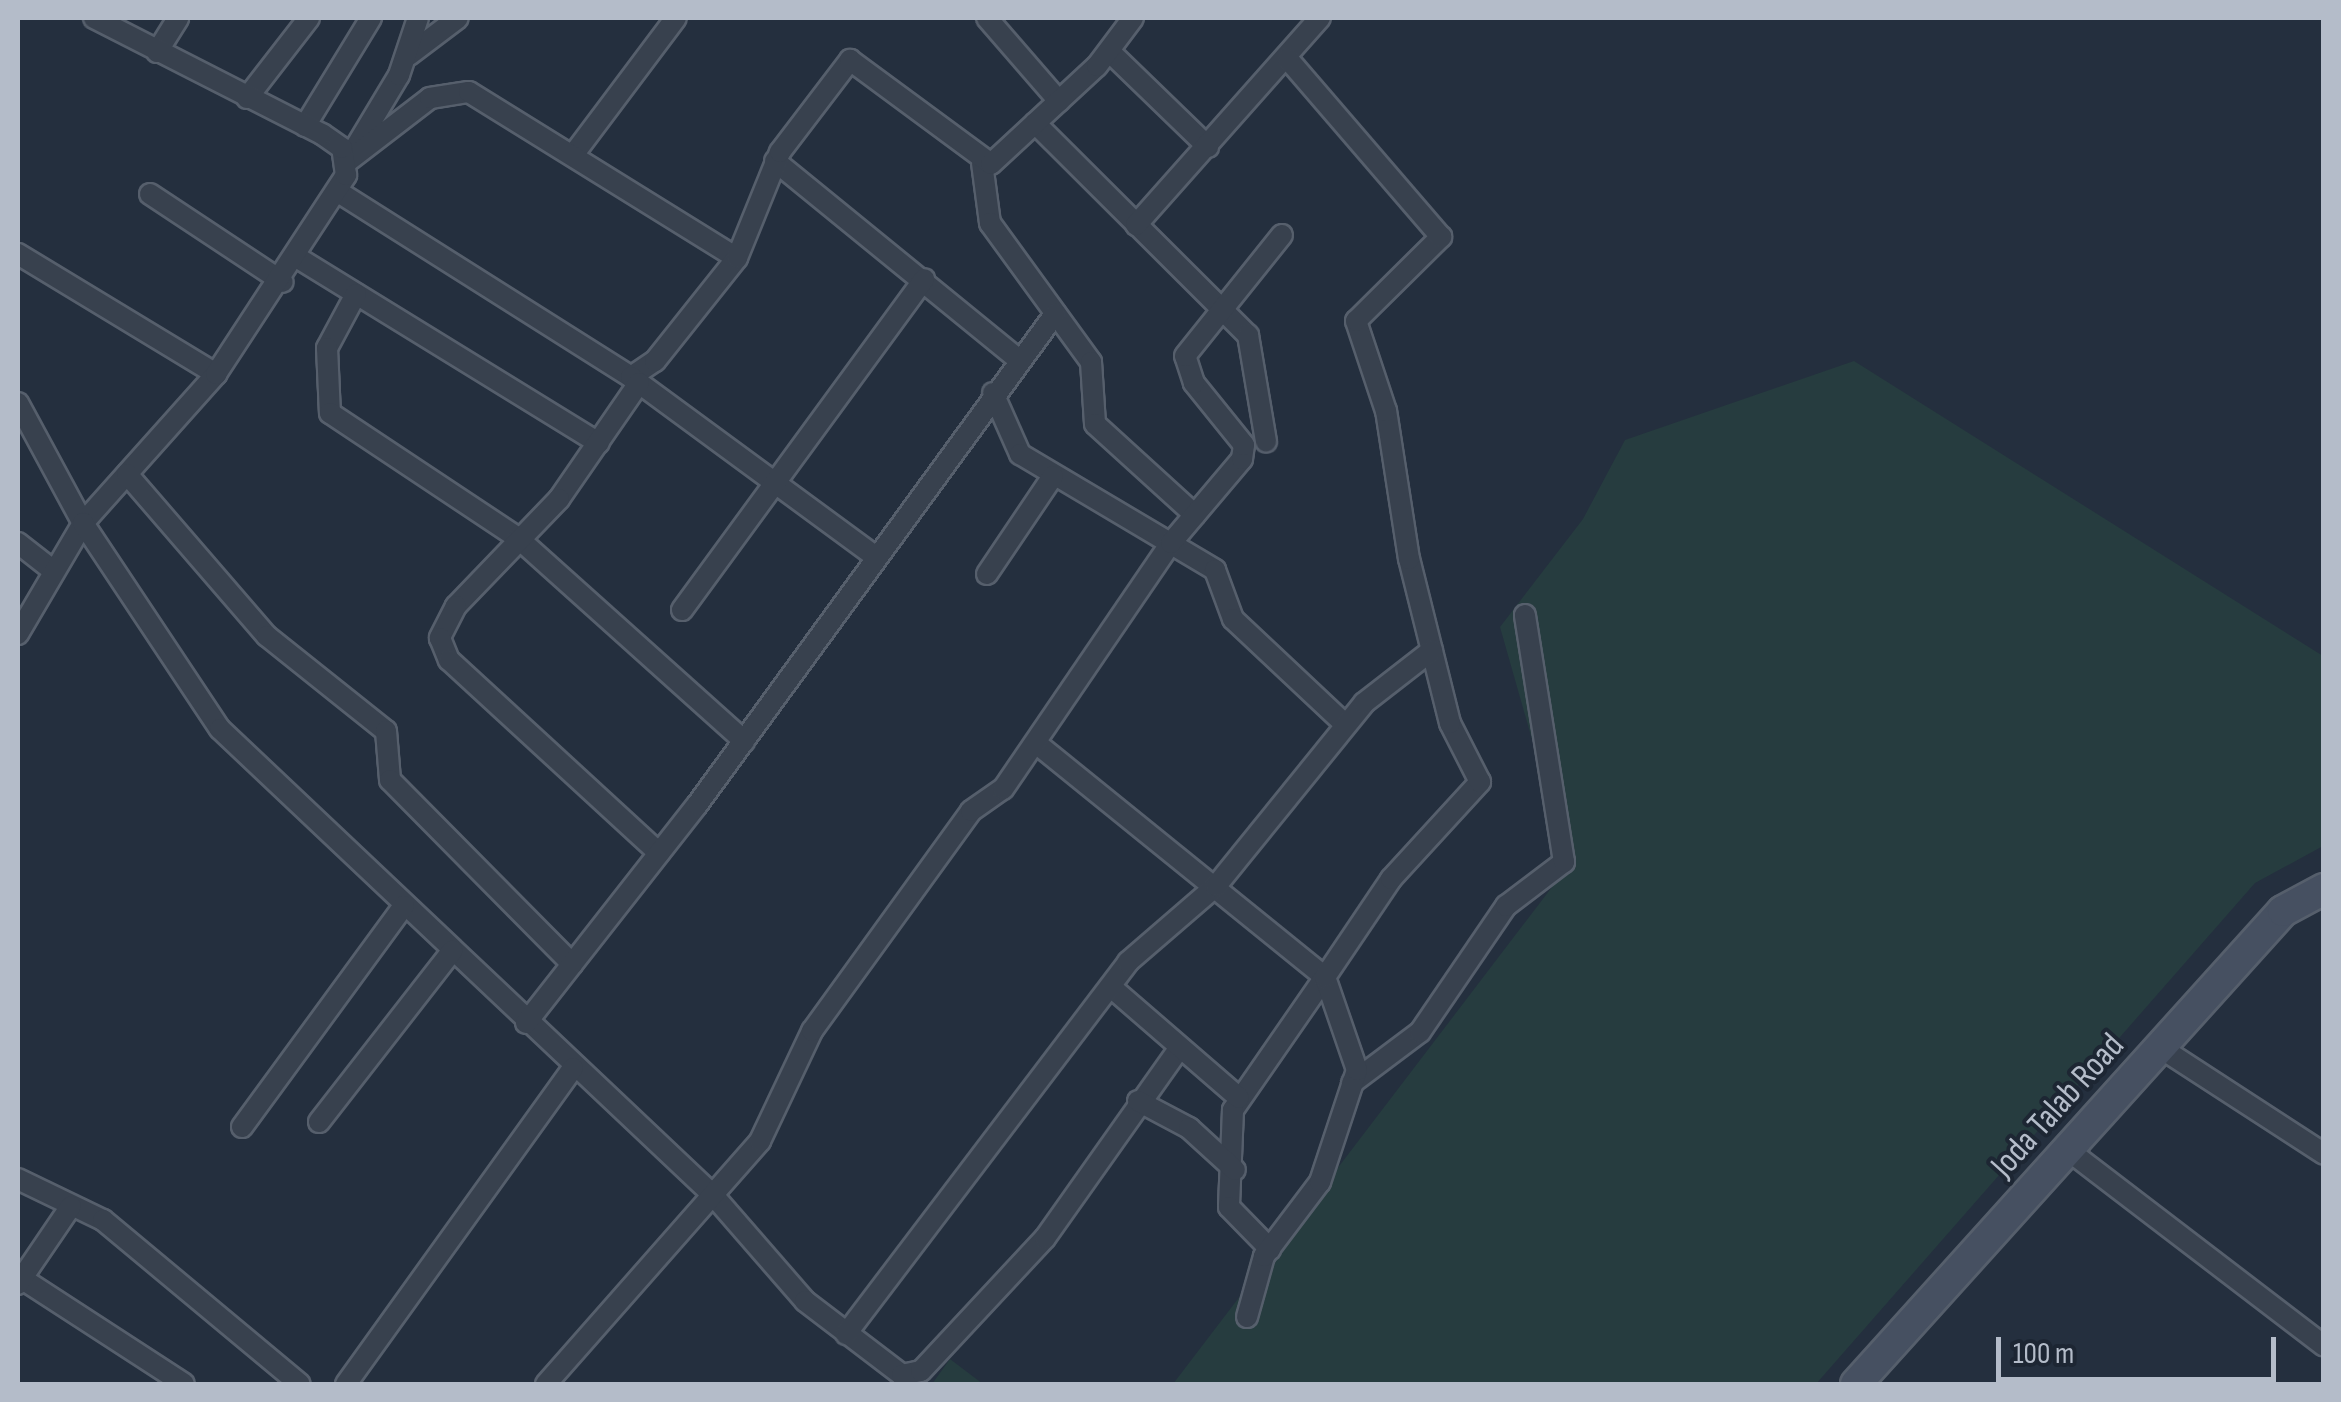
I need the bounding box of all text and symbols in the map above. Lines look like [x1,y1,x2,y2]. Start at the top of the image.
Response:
street label: Joda Talab Road [1982,1025,2134,1187]
scale bar [2001,1317,2281,1379]
text: 100 m [2013,1336,2074,1372]

